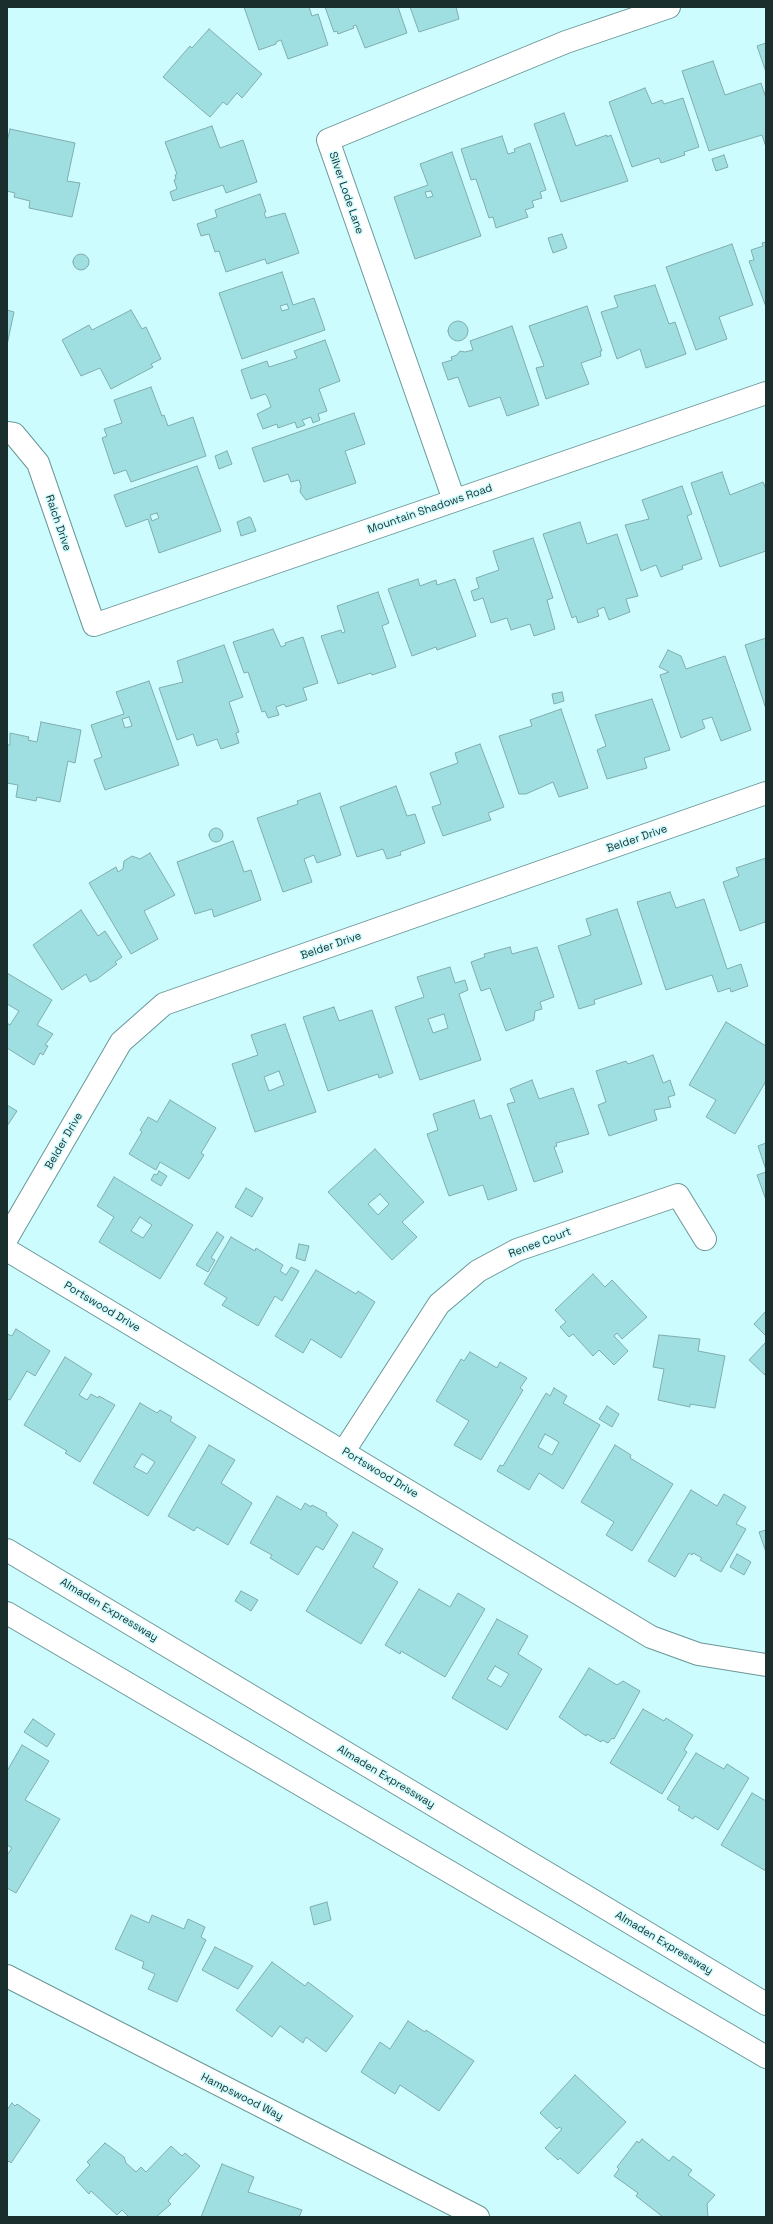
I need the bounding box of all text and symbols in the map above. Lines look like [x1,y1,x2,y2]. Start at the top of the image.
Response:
street label: Silver Lode Lane [326,150,366,236]
street label: Mountain Shadows Road [366,481,494,537]
street label: Raich Drive [42,493,74,553]
street label: Belder Drive [605,822,669,856]
street label: Belder Drive [299,929,363,963]
street label: Belder Drive [42,1110,86,1172]
street label: Renee Court [507,1225,573,1261]
street label: Portswood Drive [61,1279,143,1335]
street label: Portswood Drive [339,1445,421,1501]
street label: Almaden Expressway [58,1576,160,1644]
street label: Almaden Expressway [335,1743,437,1811]
street label: Almaden Expressway [613,1909,715,1977]
street label: Hampswood Way [199,2071,285,2123]

